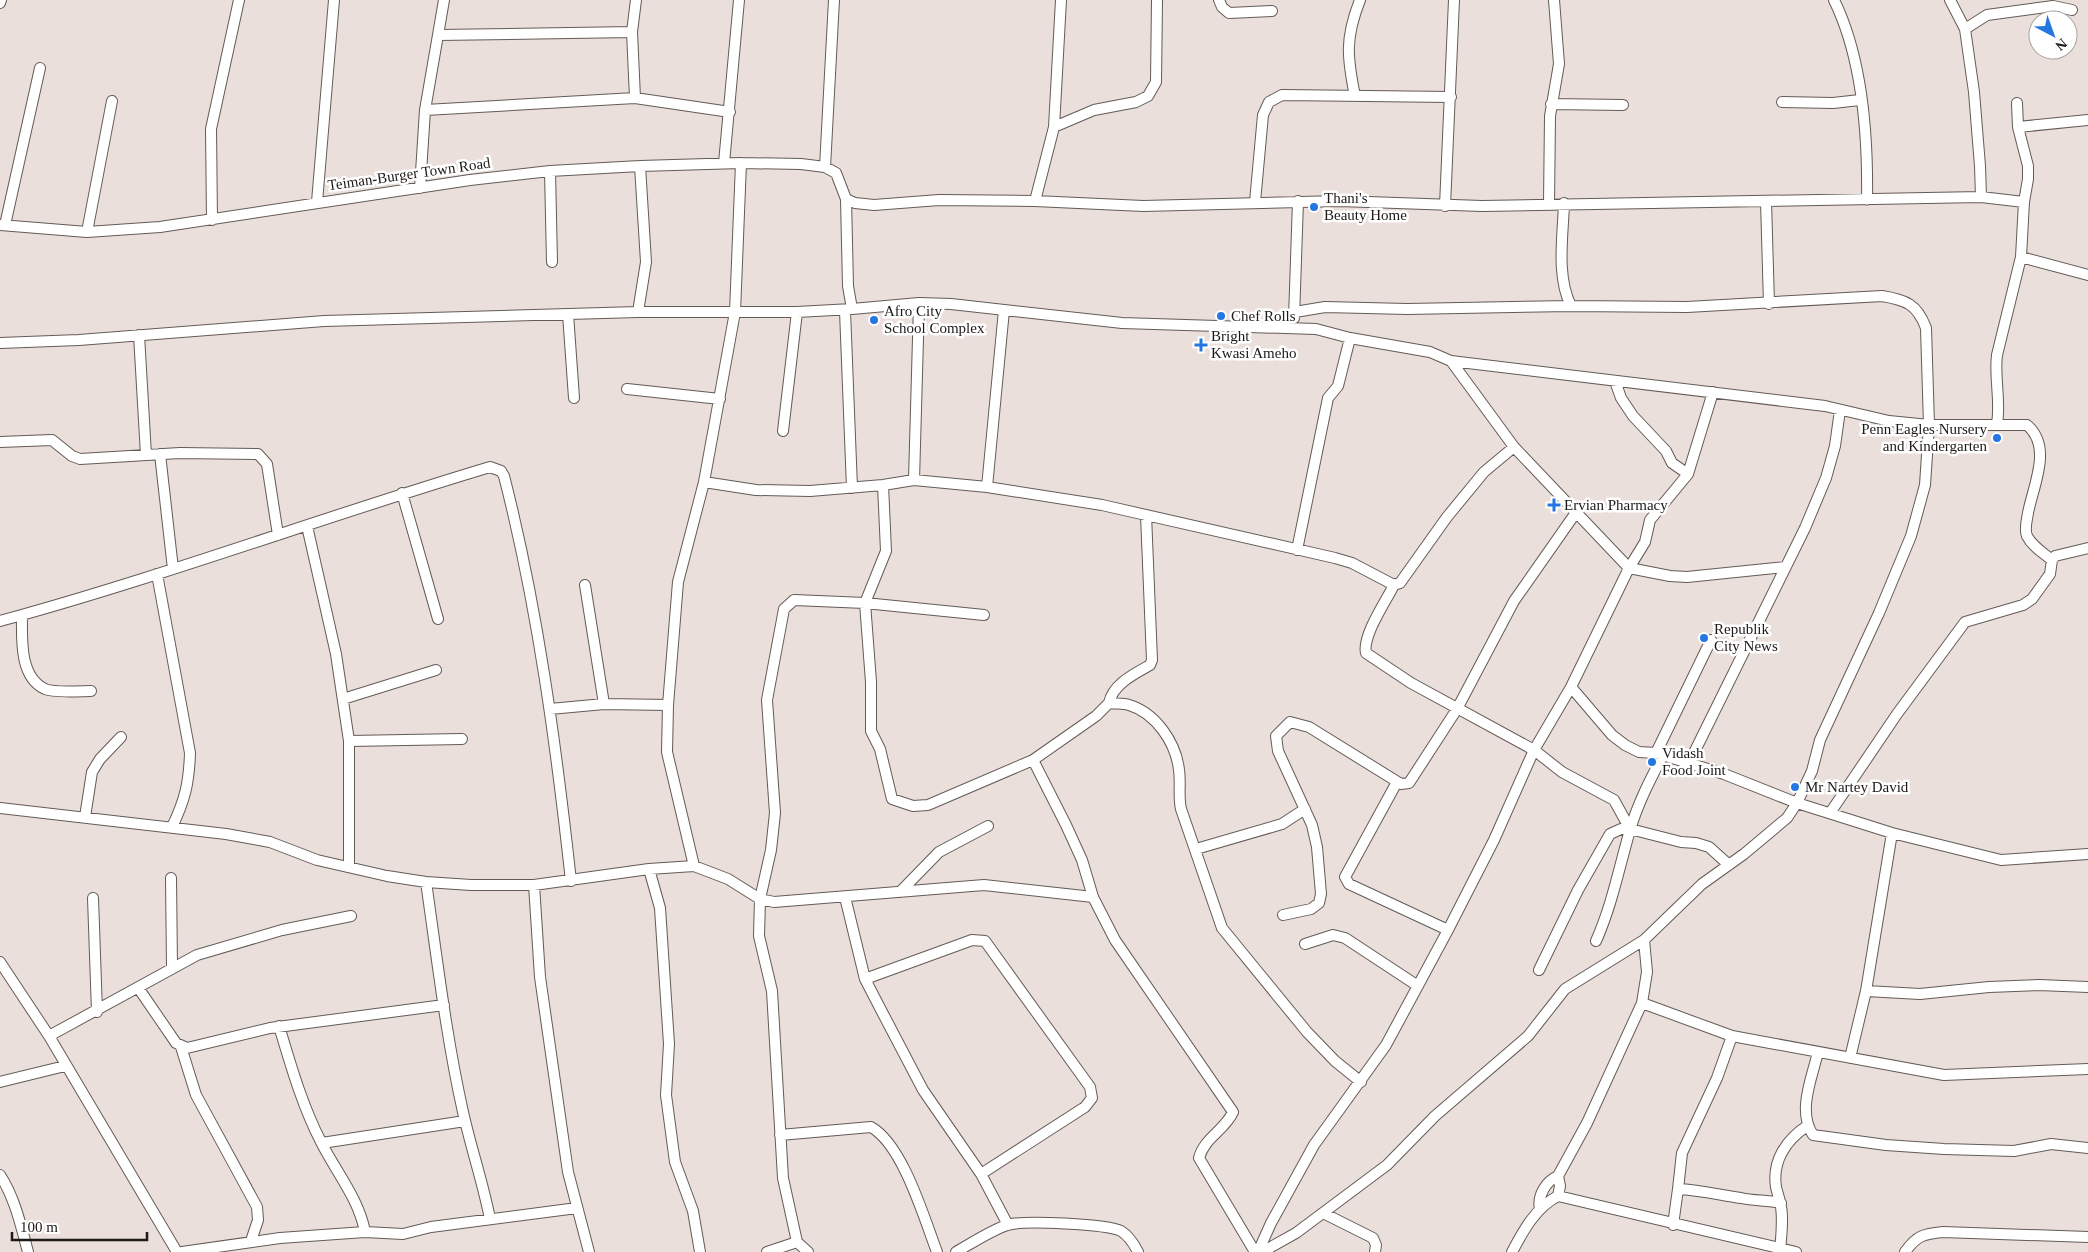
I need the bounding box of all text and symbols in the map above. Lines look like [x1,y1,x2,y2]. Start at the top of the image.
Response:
north arrow [2028,10,2078,60]
text: N [2052,35,2070,53]
street label: Teiman-Burger Town Road [327,155,492,193]
place label: Thani's Beauty Home [1324,190,1407,223]
marker: Thani's Beauty Home [1308,201,1320,213]
place label: Afro City School Complex [884,303,985,336]
place label: Chef Rolls [1231,308,1296,324]
marker: Chef Rolls [1215,310,1227,322]
marker: Afro City School Complex [868,314,880,326]
place label: Bright Kwasi Ameho [1211,328,1296,361]
marker: Bright Kwasi Ameho [1195,339,1207,351]
place label: Penn Eagles Nursery and Kindergarten [1861,421,1987,454]
marker: Penn Eagles Nursery and Kindergarten [1991,432,2003,444]
place label: Ervian Pharmacy [1564,497,1668,513]
marker: Ervian Pharmacy [1548,499,1560,511]
place label: Republik City News [1714,621,1778,654]
marker: Republik City News [1698,632,1710,644]
place label: Vidash Food Joint [1662,745,1727,778]
marker: Vidash Food Joint [1646,756,1658,768]
place label: Mr Nartey David [1805,779,1909,795]
marker: Mr Nartey David [1789,781,1801,793]
scale bar [12,1210,148,1242]
text: 100 m [20,1219,58,1235]

